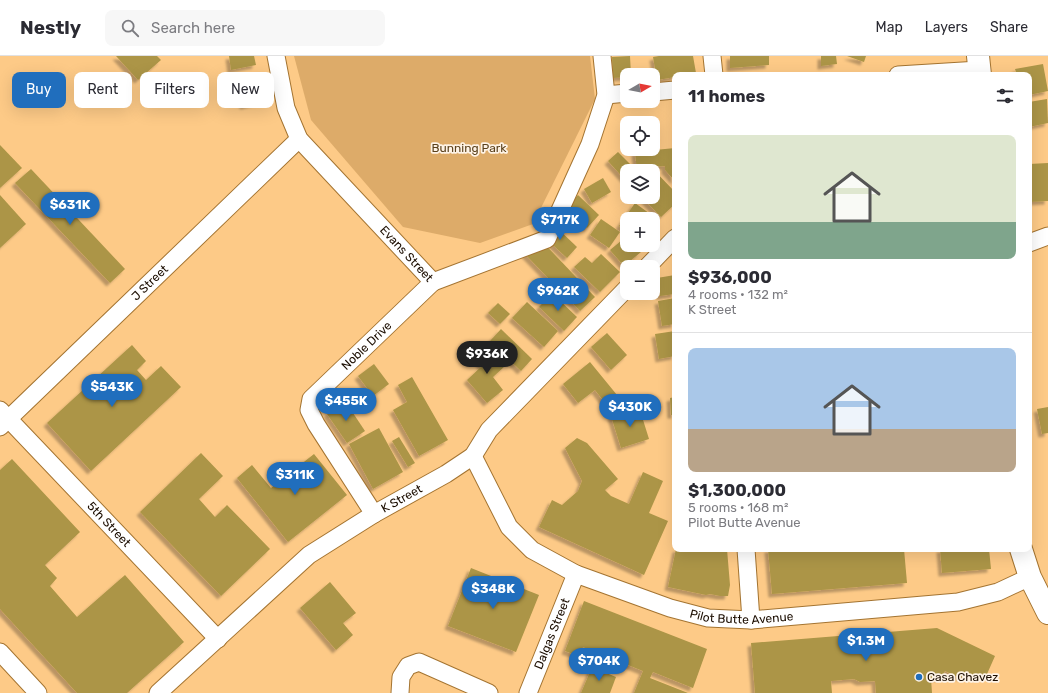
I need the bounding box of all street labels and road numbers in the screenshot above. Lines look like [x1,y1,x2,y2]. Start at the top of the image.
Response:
street label: Evans Street [377,223,436,285]
street label: J Street [129,262,171,303]
street label: Noble Drive [339,318,395,373]
street label: K Street [379,482,425,516]
street label: 5th Street [84,499,134,550]
street label: Dalgas Street [531,596,573,671]
street label: Pilot Butte Avenue [688,606,794,627]

